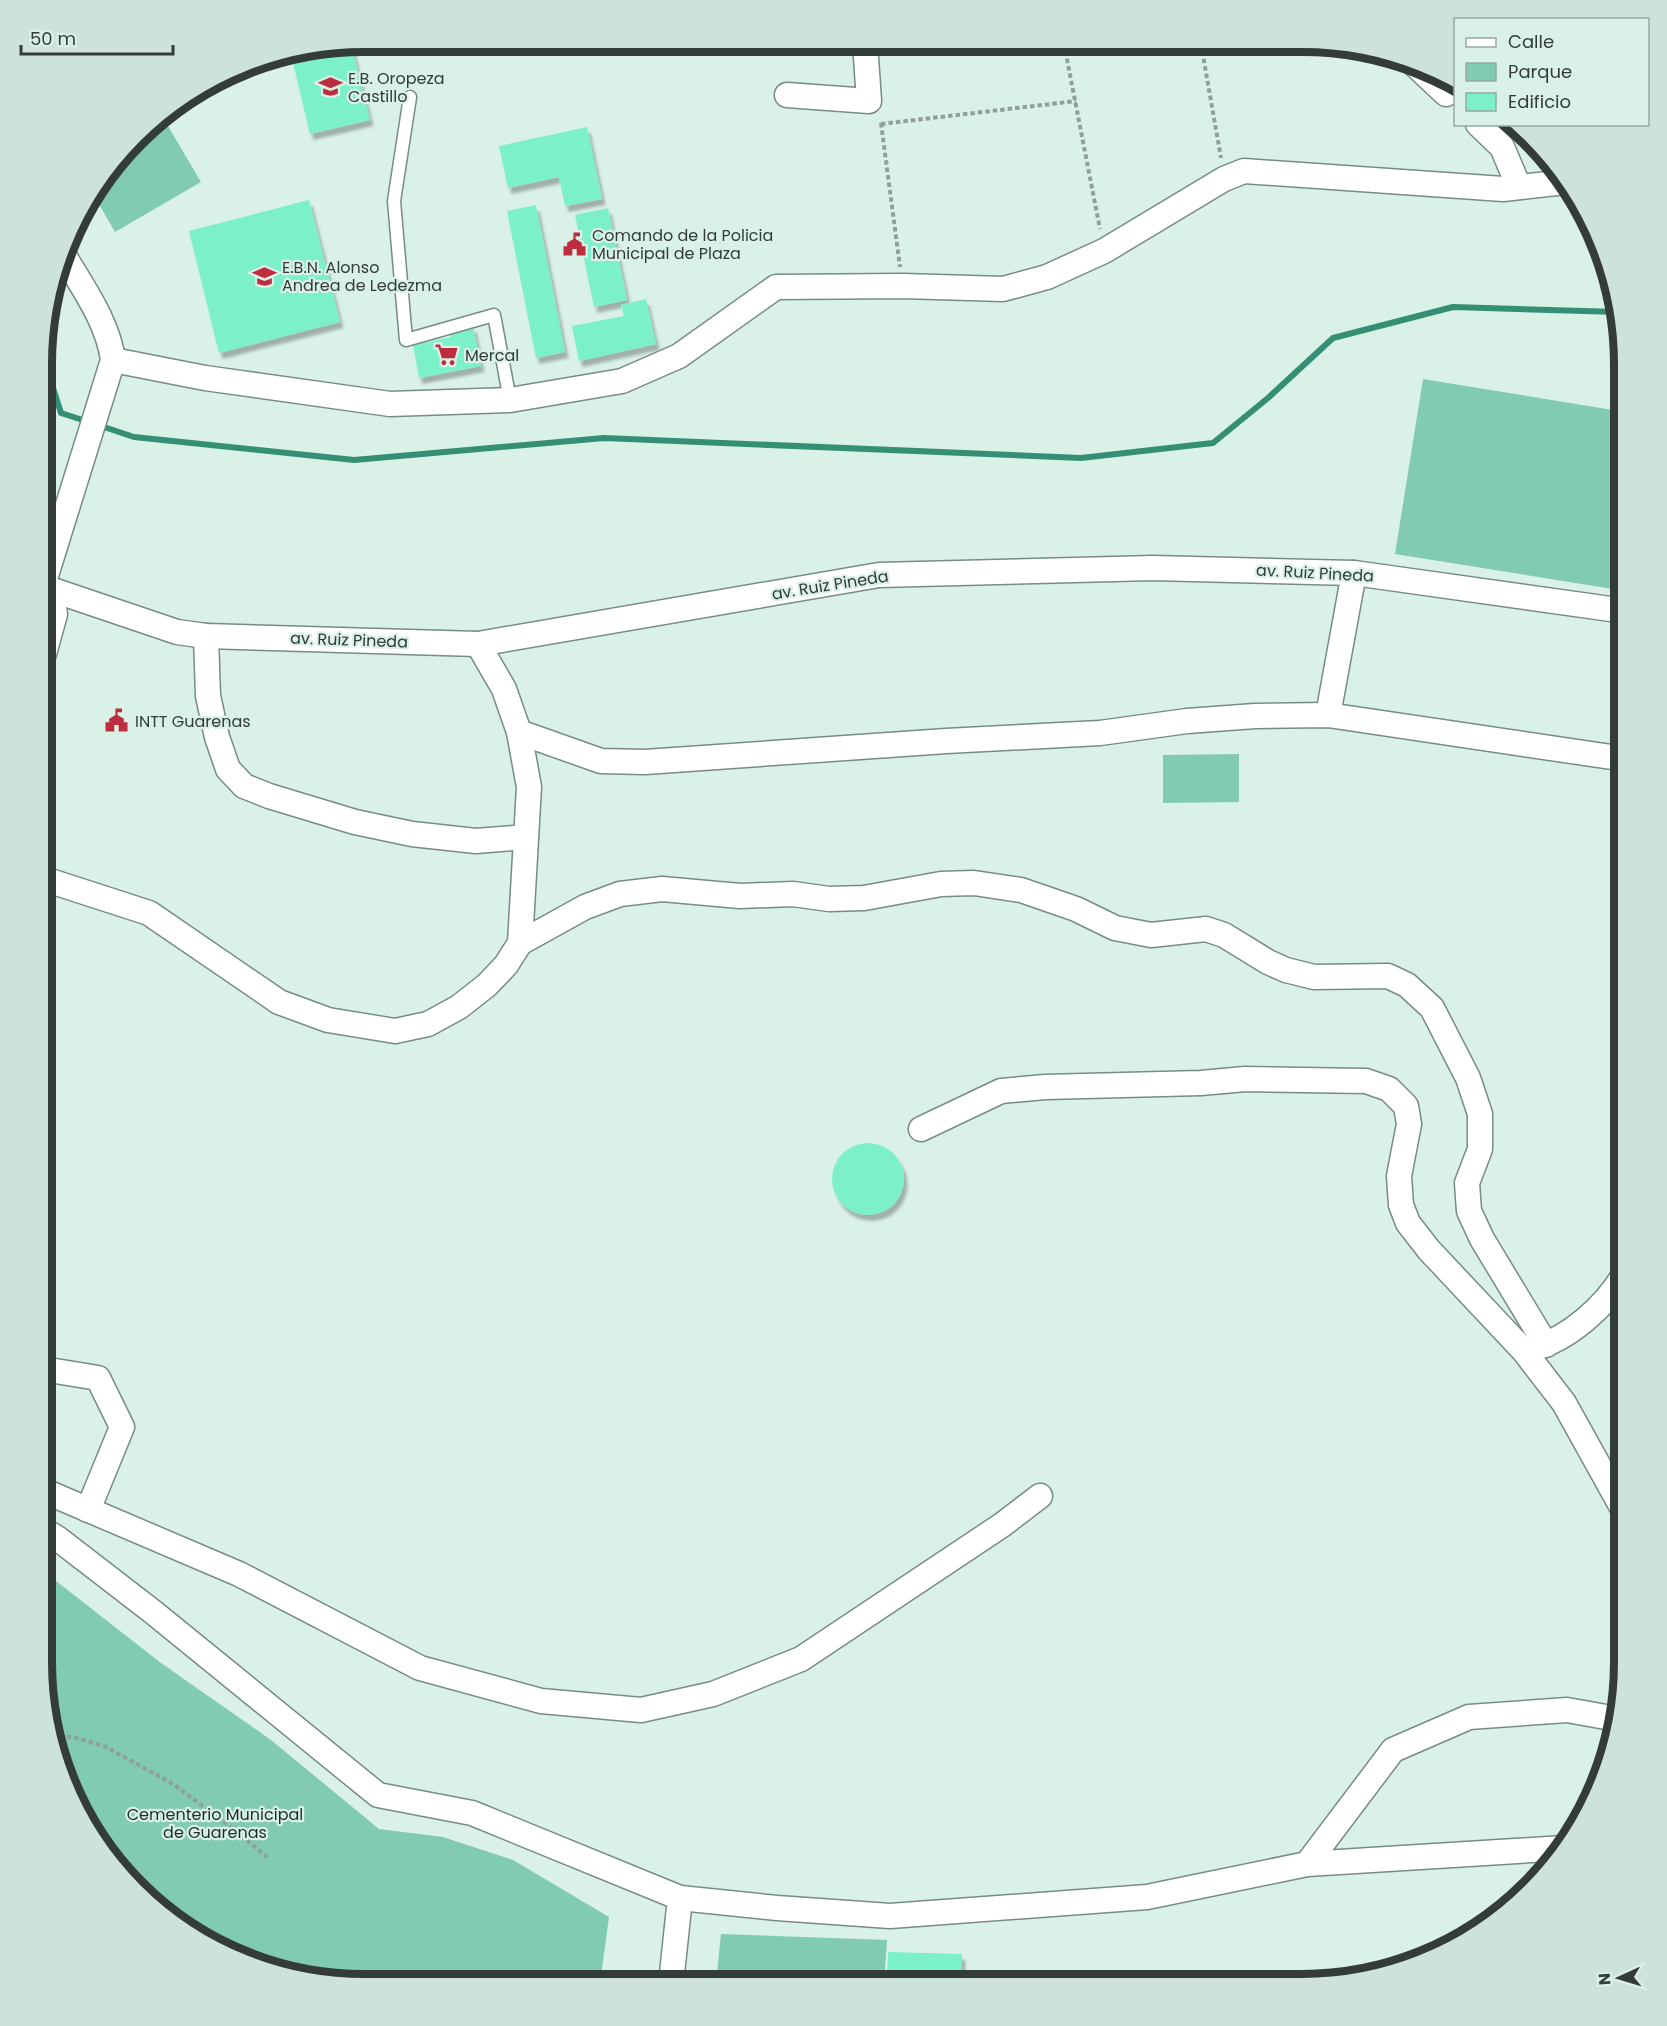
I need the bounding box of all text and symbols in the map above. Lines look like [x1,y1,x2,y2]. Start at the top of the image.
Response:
scale bar [21,18,172,56]
legend [1454,18,1649,126]
text: 50 m [30,26,76,51]
text: Calle [1508,29,1554,54]
text: Parque [1508,59,1572,84]
place label: E.B. Oropeza Castillo [348,67,445,108]
school or university icon: E.B. Oropeza Castillo [317,74,343,100]
text: Edificio [1508,89,1571,114]
place label: Comando de la Policia Municipal de Plaza [592,224,773,265]
public building icon: Comando de la Policia Municipal de Plaza [561,231,587,257]
place label: E.B.N. Alonso Andrea de Ledezma [282,256,442,297]
school or university icon: E.B.N. Alonso Andrea de Ledezma [251,263,277,289]
supermarket icon: Mercal [434,342,460,368]
place label: Mercal [465,344,519,367]
street label: av. Ruiz Pineda [1256,558,1374,588]
street label: av. Ruiz Pineda [770,564,890,606]
street label: av. Ruiz Pineda [290,626,408,654]
public building icon: INTT Guarenas [104,708,130,734]
place label: INTT Guarenas [135,710,251,733]
park label: Cementerio Municipal de Guarenas [127,1803,303,1844]
north arrow [1589,1948,1649,2008]
text: N [1593,1972,1616,1986]

